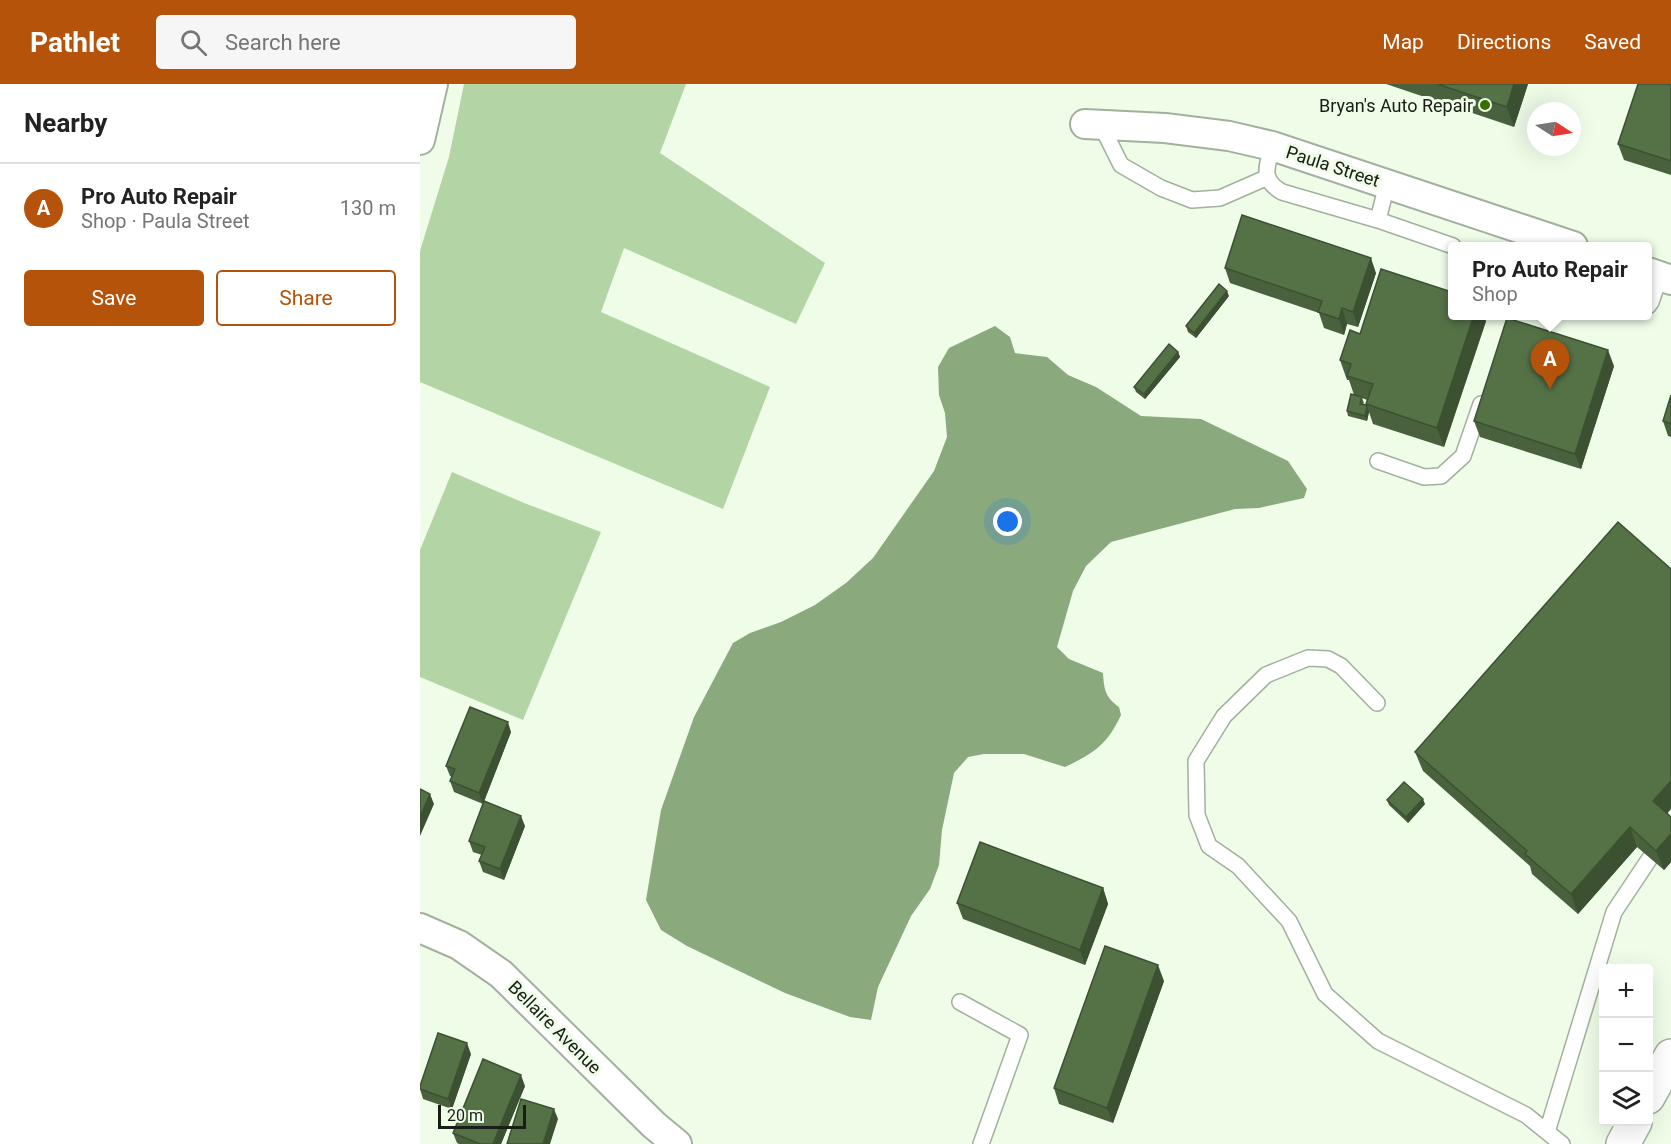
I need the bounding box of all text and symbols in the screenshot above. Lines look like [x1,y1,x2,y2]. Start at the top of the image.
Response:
search box [156,15,576,69]
text: Pathlet [30,26,120,59]
icon: search [177,26,210,59]
text: Search here [225,30,341,55]
text: Map [1382,30,1424,54]
text: Directions [1457,30,1551,54]
text: Saved [1584,30,1641,54]
place label: Bryan's Auto Repair [1319,95,1473,116]
marker: Bryan's Auto Repair [1478,98,1492,112]
north arrow [1527,102,1581,156]
text: Nearby [24,108,107,138]
street label: Paula Street [1284,141,1383,191]
text: Pro Auto Repair [81,184,237,209]
text: A [37,196,50,220]
text: 130 m [340,196,396,220]
text: Shop · Paula Street [81,209,250,233]
popup [1448,242,1652,320]
text: Pro Auto Repair [1472,257,1628,282]
button: Save [24,270,204,326]
button: Share [216,270,396,326]
text: Shop [1472,282,1518,306]
pin: A [1530,340,1570,389]
your location [993,507,1022,536]
map controls [1599,964,1653,1126]
button: + [1599,964,1653,1018]
street label: Bellaire Avenue [504,976,606,1078]
button: − [1599,1018,1653,1072]
button: layers [1599,1072,1653,1126]
scale bar [438,1102,526,1130]
text: 20 m [447,1106,483,1125]

